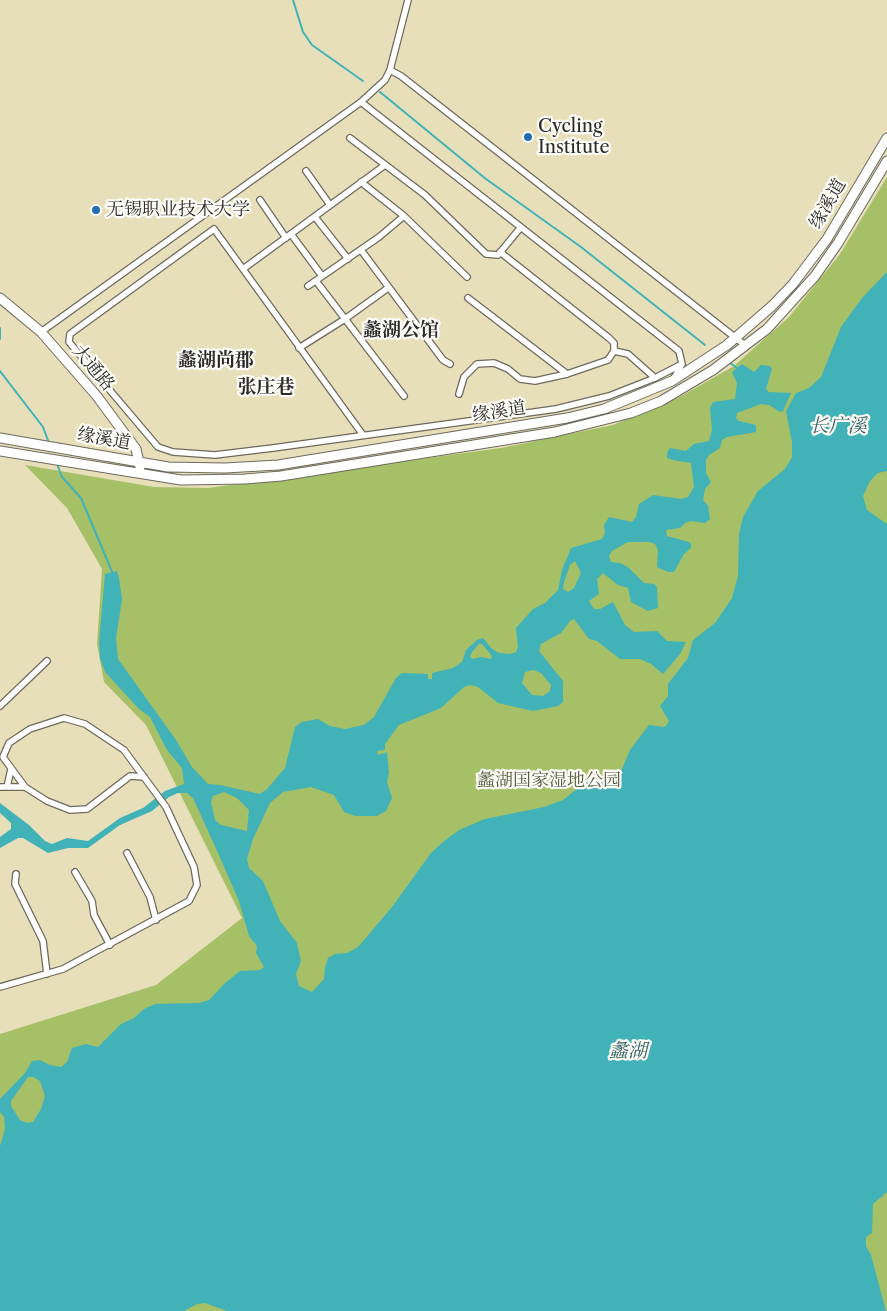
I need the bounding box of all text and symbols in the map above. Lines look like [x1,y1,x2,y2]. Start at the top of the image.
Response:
place label: Cycling Institute [538,116,610,158]
marker: Cycling Institute [522,131,534,143]
street label: 缘溪道 [805,175,851,233]
place label: 无锡职业技术大学 [106,199,250,221]
marker: 无锡职业技术大学 [90,204,102,216]
district label: 蠡湖公馆 [363,320,439,342]
street label: 大通路 [67,340,119,396]
district label: 蠡湖尚郡 [178,350,254,372]
district label: 张庄巷 [238,377,294,399]
street label: 缘溪道 [471,397,527,427]
water label: 长广溪 [810,416,866,438]
street label: 缘溪道 [76,424,132,454]
park label: 蠡湖国家湿地公园 [477,770,621,792]
water label: 蠡湖 [609,1041,647,1063]

